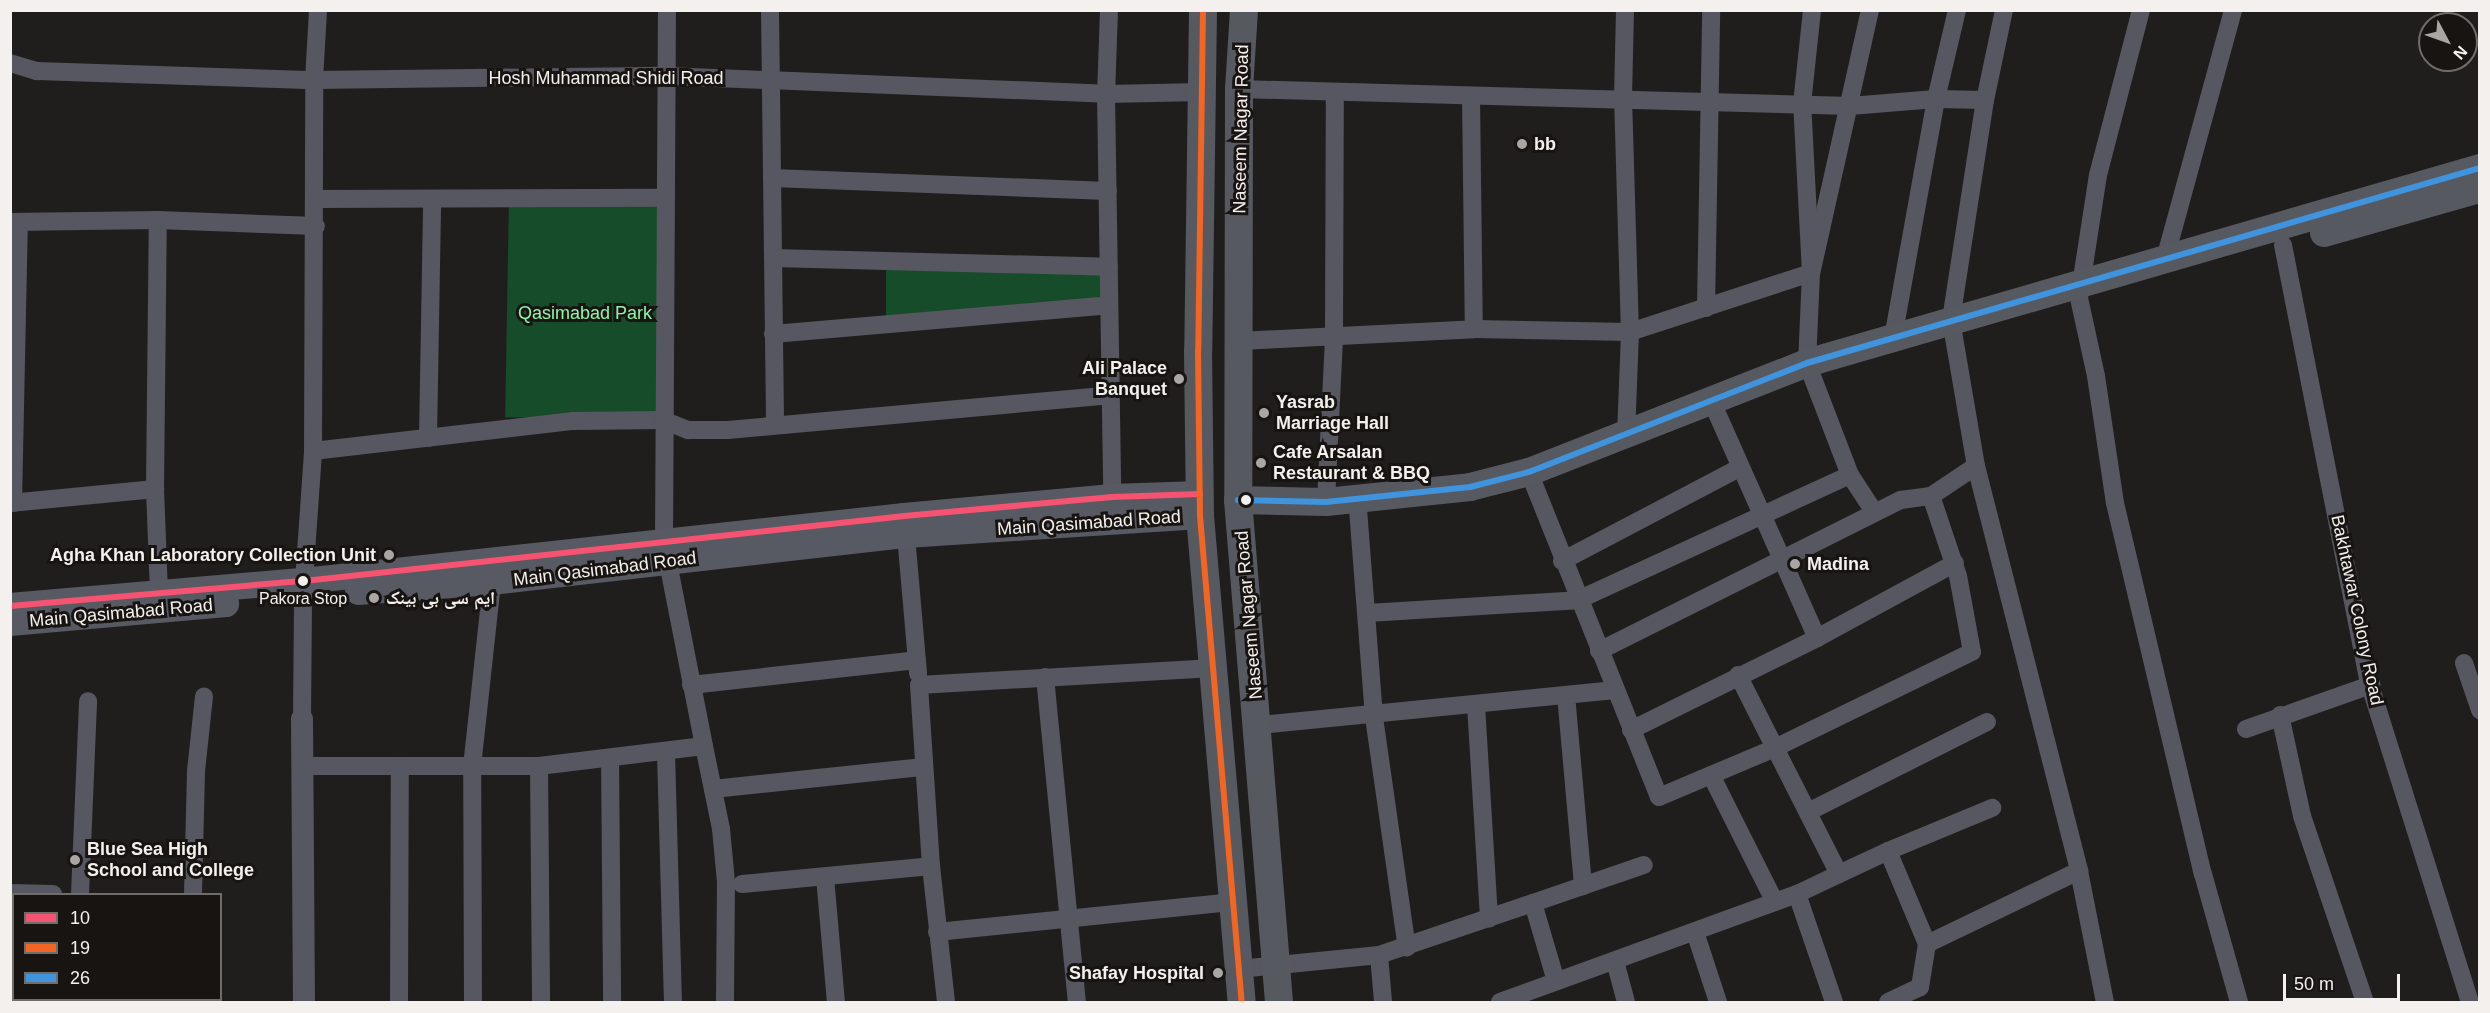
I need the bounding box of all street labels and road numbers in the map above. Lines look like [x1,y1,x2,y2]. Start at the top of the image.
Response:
street label: Naseem Nagar Road [1229,44,1253,214]
street label: Hosh Muhammad Shidi Road [488,67,724,89]
street label: Main Qasimabad Road [996,506,1182,540]
street label: Bakhtawar Colony Road [2326,513,2388,707]
street label: Naseem Nagar Road [1231,530,1267,700]
street label: Main Qasimabad Road [512,547,698,591]
street label: Main Qasimabad Road [28,594,214,632]

